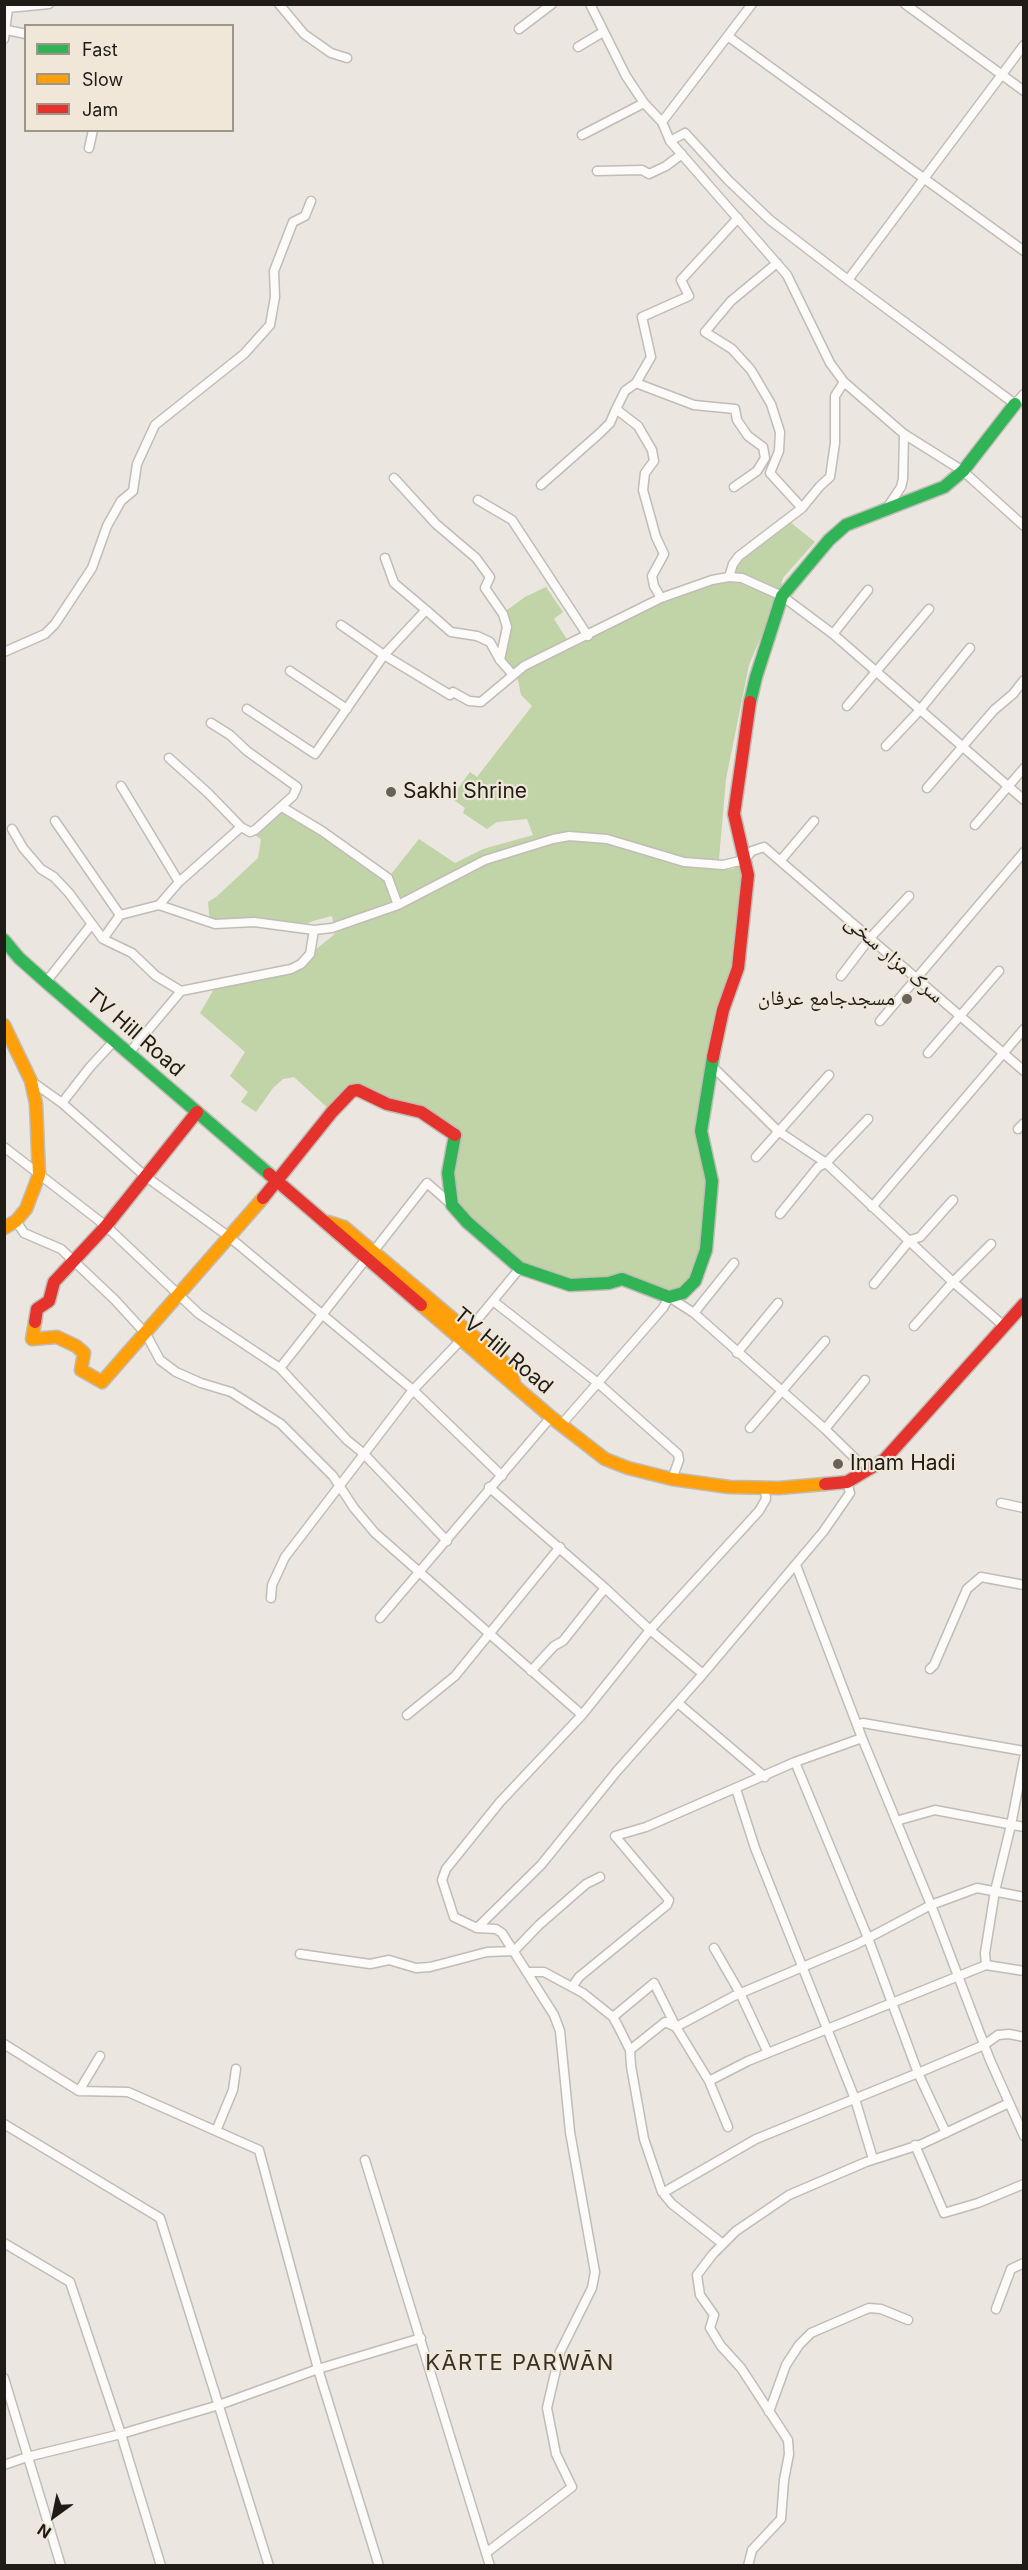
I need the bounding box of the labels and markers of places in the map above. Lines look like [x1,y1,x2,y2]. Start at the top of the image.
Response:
place label: Sakhi Shrine [403,779,527,805]
marker: Sakhi Shrine [384,785,398,799]
place label: مسجدجامع عرفان [758,986,895,1012]
marker: مسجدجامع عرفان [900,992,914,1006]
place label: Imam Hadi [850,1451,955,1477]
marker: Imam Hadi [831,1457,845,1471]

